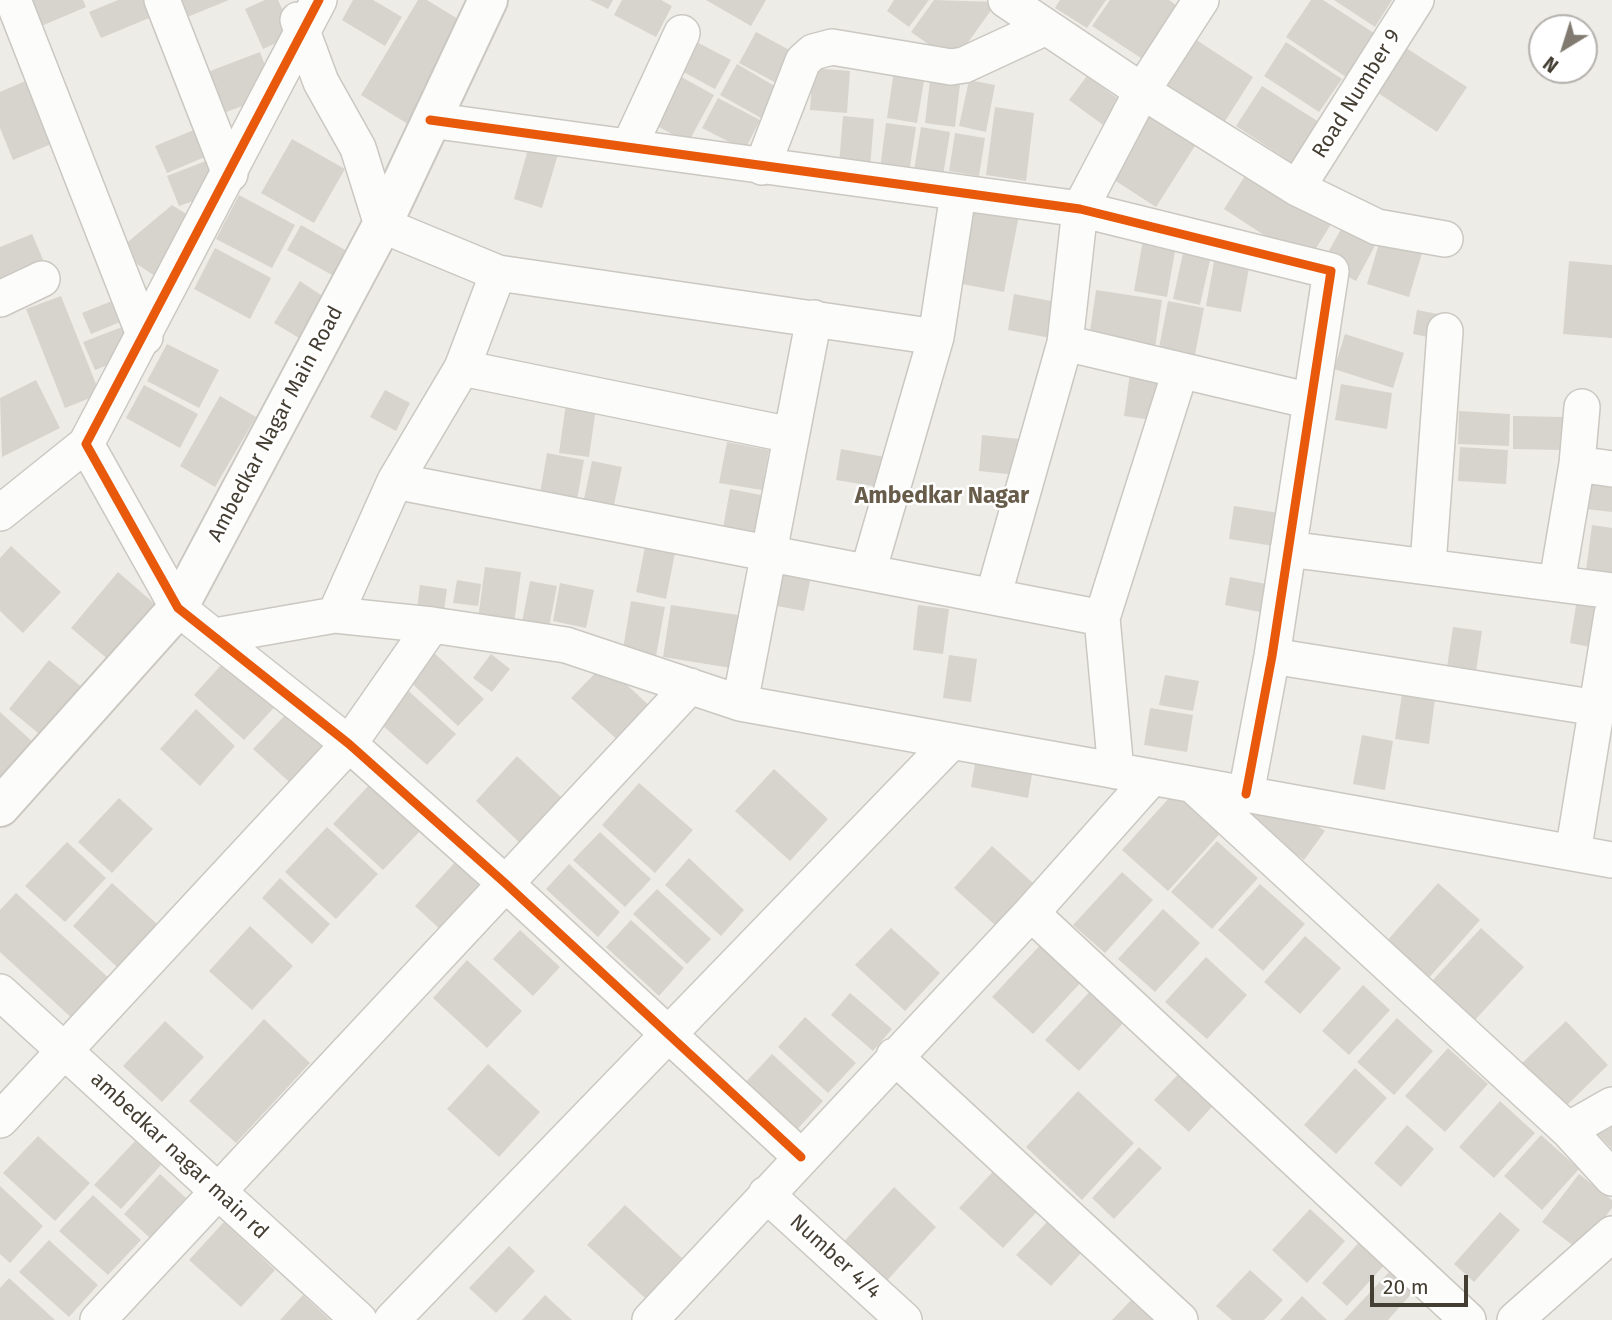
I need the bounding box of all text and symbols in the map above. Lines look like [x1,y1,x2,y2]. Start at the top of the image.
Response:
north arrow [1528,14,1598,84]
street label: Road Number 9 [1307,25,1407,163]
text: N [1539,51,1563,77]
street label: Ambedkar Nagar Main Road [203,302,349,546]
district label: Ambedkar Nagar [855,483,1029,511]
street label: ambedkar nagar main rd [85,1067,273,1245]
street label: Number 4/4 [784,1210,886,1304]
scale bar [1374,1260,1472,1304]
text: 20 m [1383,1274,1429,1300]

